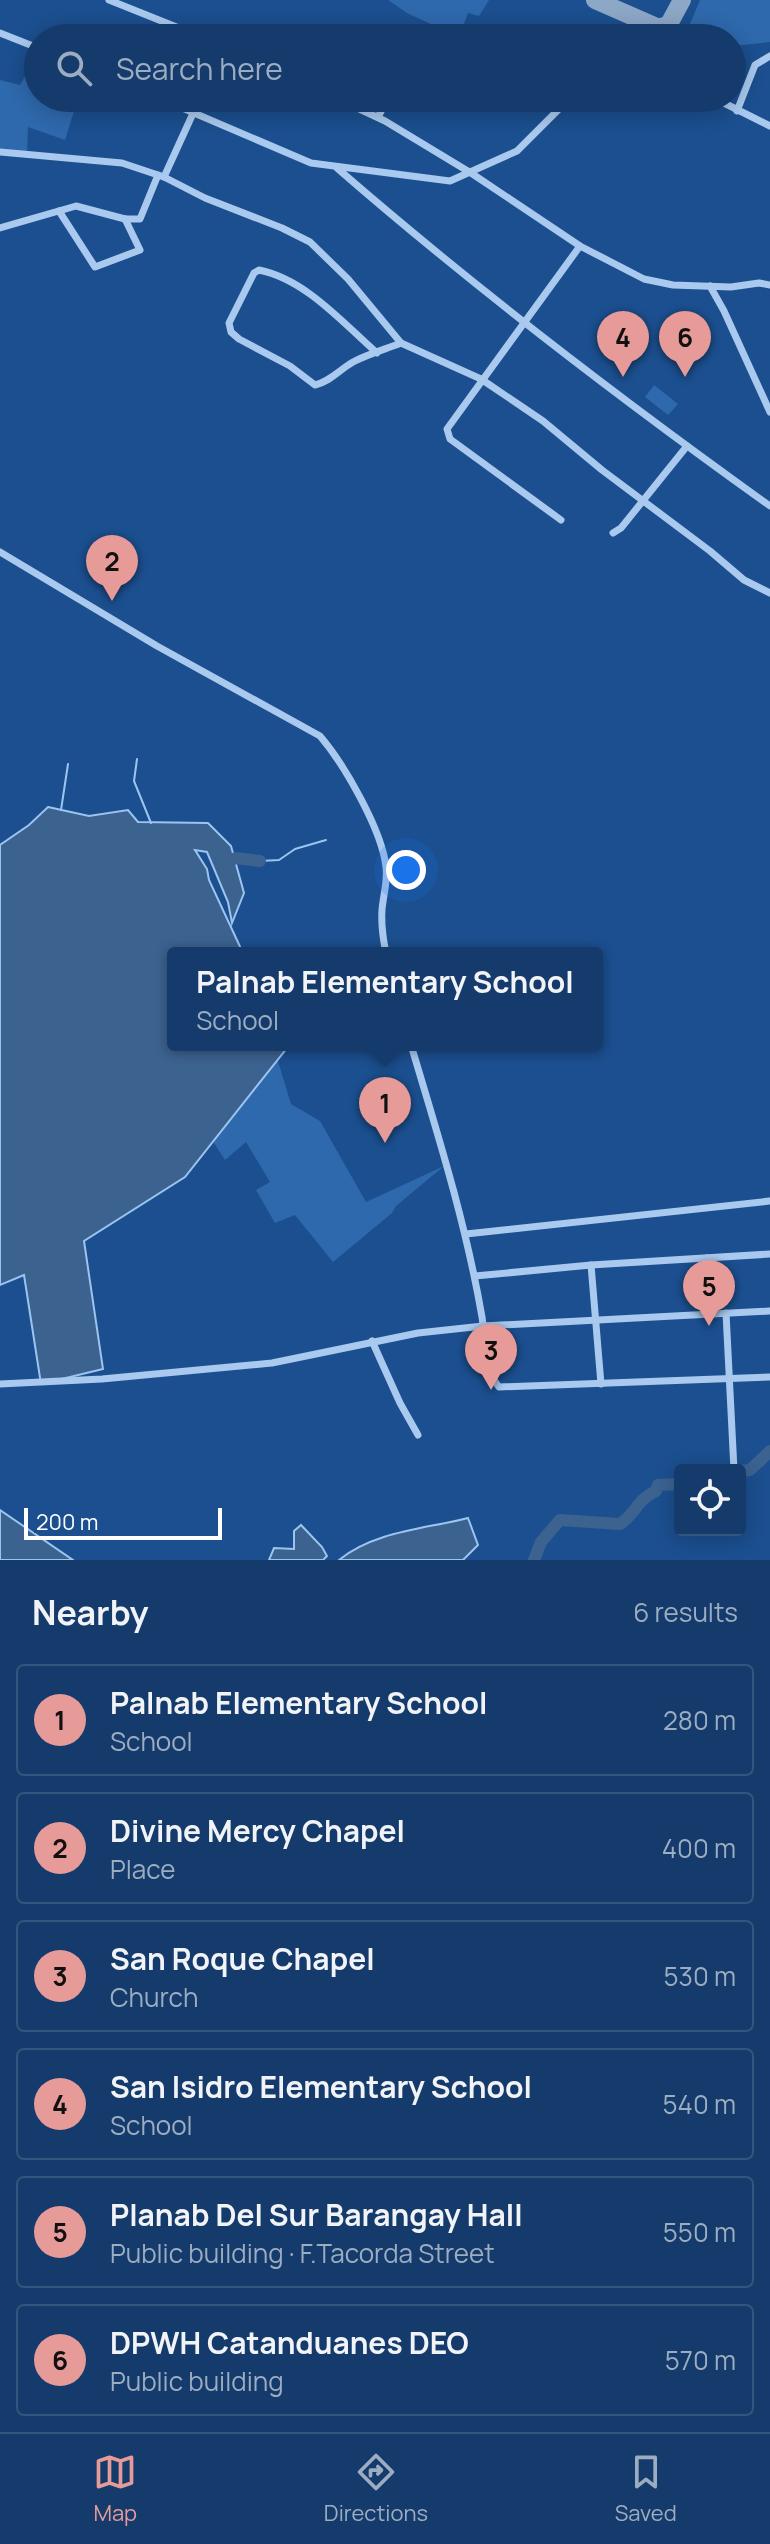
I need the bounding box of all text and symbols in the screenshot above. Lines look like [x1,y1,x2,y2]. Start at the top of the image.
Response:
search box [24,24,746,112]
icon: search [52,46,96,90]
text: Search here [116,48,283,89]
pin: 4 [597,311,649,377]
pin: 6 [659,311,711,377]
pin: 2 [86,535,138,601]
your location [386,850,426,890]
popup [167,947,603,1051]
text: Palnab Elementary School [196,961,574,1002]
text: School [196,1002,279,1038]
pin: 1 [359,1077,411,1143]
pin: 5 [683,1260,735,1326]
pin: 3 [465,1324,517,1390]
map controls [674,1464,746,1536]
button: locate [674,1464,746,1536]
scale bar [24,1504,222,1540]
text: 200 m [36,1507,98,1537]
text: Nearby [32,1589,148,1635]
text: 6 results [633,1594,738,1630]
text: Palnab Elementary School [110,1682,487,1723]
text: 1 [54,1702,66,1738]
text: 280 m [663,1702,736,1738]
text: School [110,1723,193,1759]
text: Divine Mercy Chapel [110,1810,405,1851]
text: 2 [52,1830,68,1866]
text: 400 m [662,1830,736,1866]
text: Place [110,1851,175,1887]
text: San Roque Chapel [110,1938,375,1979]
text: 3 [52,1958,68,1994]
text: 530 m [663,1958,736,1994]
text: Church [110,1979,198,2015]
text: San Isidro Elementary School [110,2066,532,2107]
text: 4 [52,2086,68,2122]
text: 540 m [663,2086,736,2122]
text: School [110,2107,193,2143]
text: Planab Del Sur Barangay Hall [110,2194,523,2235]
text: 5 [52,2214,68,2250]
text: 550 m [663,2214,736,2250]
text: Public building · F.Tacorda Street [110,2235,495,2271]
text: DPWH Catanduanes DEO [110,2322,469,2363]
text: 6 [52,2342,68,2378]
text: 570 m [665,2342,736,2378]
text: Public building [110,2363,284,2399]
tab: Map [93,2450,137,2528]
tab: Directions [324,2450,428,2528]
tab: Saved [615,2450,677,2528]

